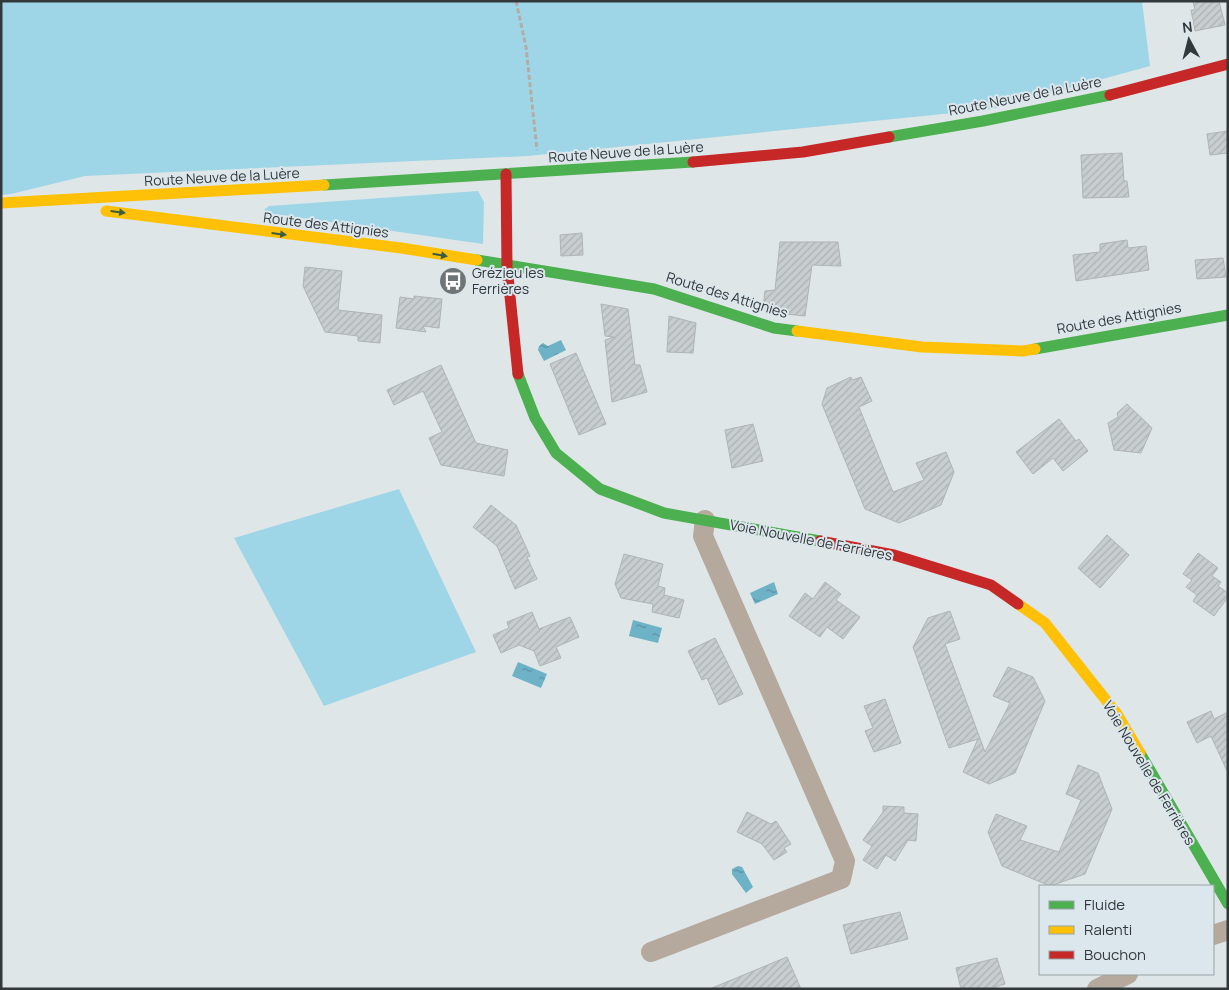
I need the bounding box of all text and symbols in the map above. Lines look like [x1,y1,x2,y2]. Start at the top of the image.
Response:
north arrow [1164,15,1214,65]
text: N [1181,17,1194,37]
street label: Route Neuve de la Luère [947,71,1103,120]
street label: Route Neuve de la Luère [548,137,704,166]
street label: Route Neuve de la Luère [144,163,300,190]
street label: Route des Attignies [262,207,390,242]
one-way arrow [110,208,126,216]
one-way arrow [271,230,287,238]
one-way arrow [432,251,448,259]
place label: Grézieu les Ferrières [472,263,544,298]
bus stop icon: Grézieu les Ferrières [438,266,468,296]
street label: Route des Attignies [664,267,790,322]
street label: Route des Attignies [1055,297,1183,338]
street label: Voie Nouvelle de Ferrières [728,514,894,565]
street label: Voie Nouvelle de Ferrières [1099,697,1200,848]
legend [1039,885,1214,975]
text: Fluide [1084,894,1125,915]
text: Ralenti [1084,919,1132,940]
text: Bouchon [1084,944,1146,965]

